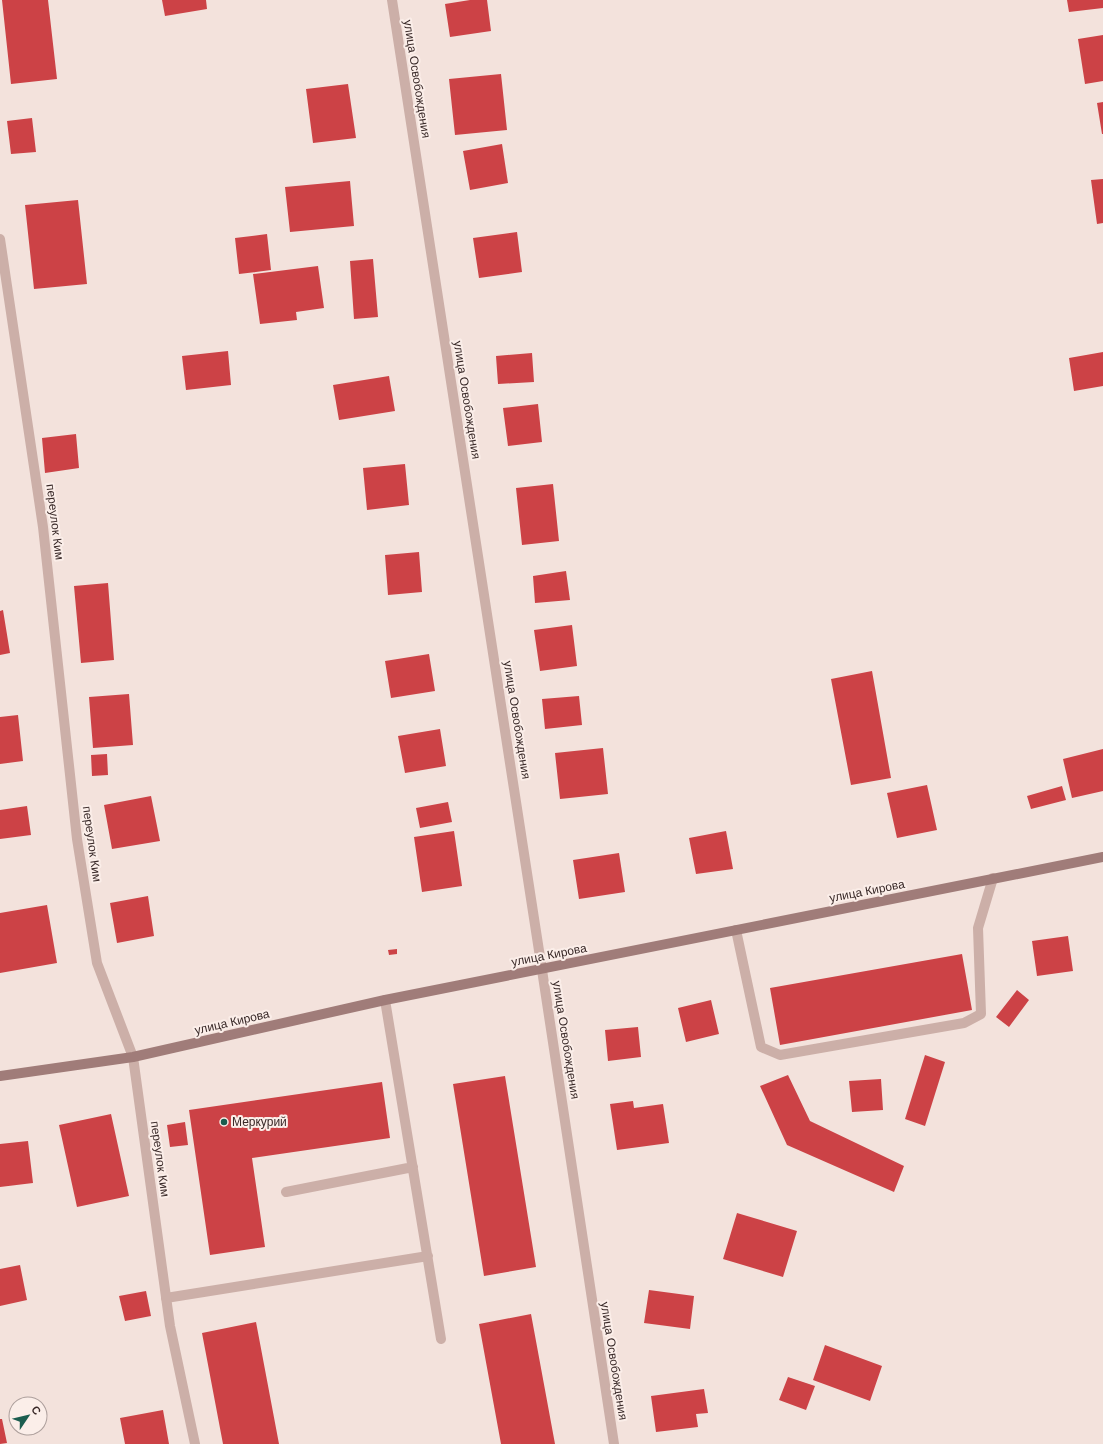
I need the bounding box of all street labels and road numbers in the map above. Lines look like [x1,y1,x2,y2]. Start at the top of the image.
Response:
street label: улица Освобождения [401,19,433,139]
street label: улица Освобождения [451,340,483,460]
street label: переулок Ким [43,483,67,561]
street label: улица Освобождения [501,660,533,780]
street label: переулок Ким [80,805,104,883]
street label: улица Кирова [828,877,906,905]
street label: улица Кирова [510,941,588,969]
street label: улица Освобождения [550,980,582,1100]
street label: улица Кирова [193,1007,271,1037]
street label: переулок Ким [148,1120,172,1198]
street label: улица Освобождения [598,1301,630,1421]

